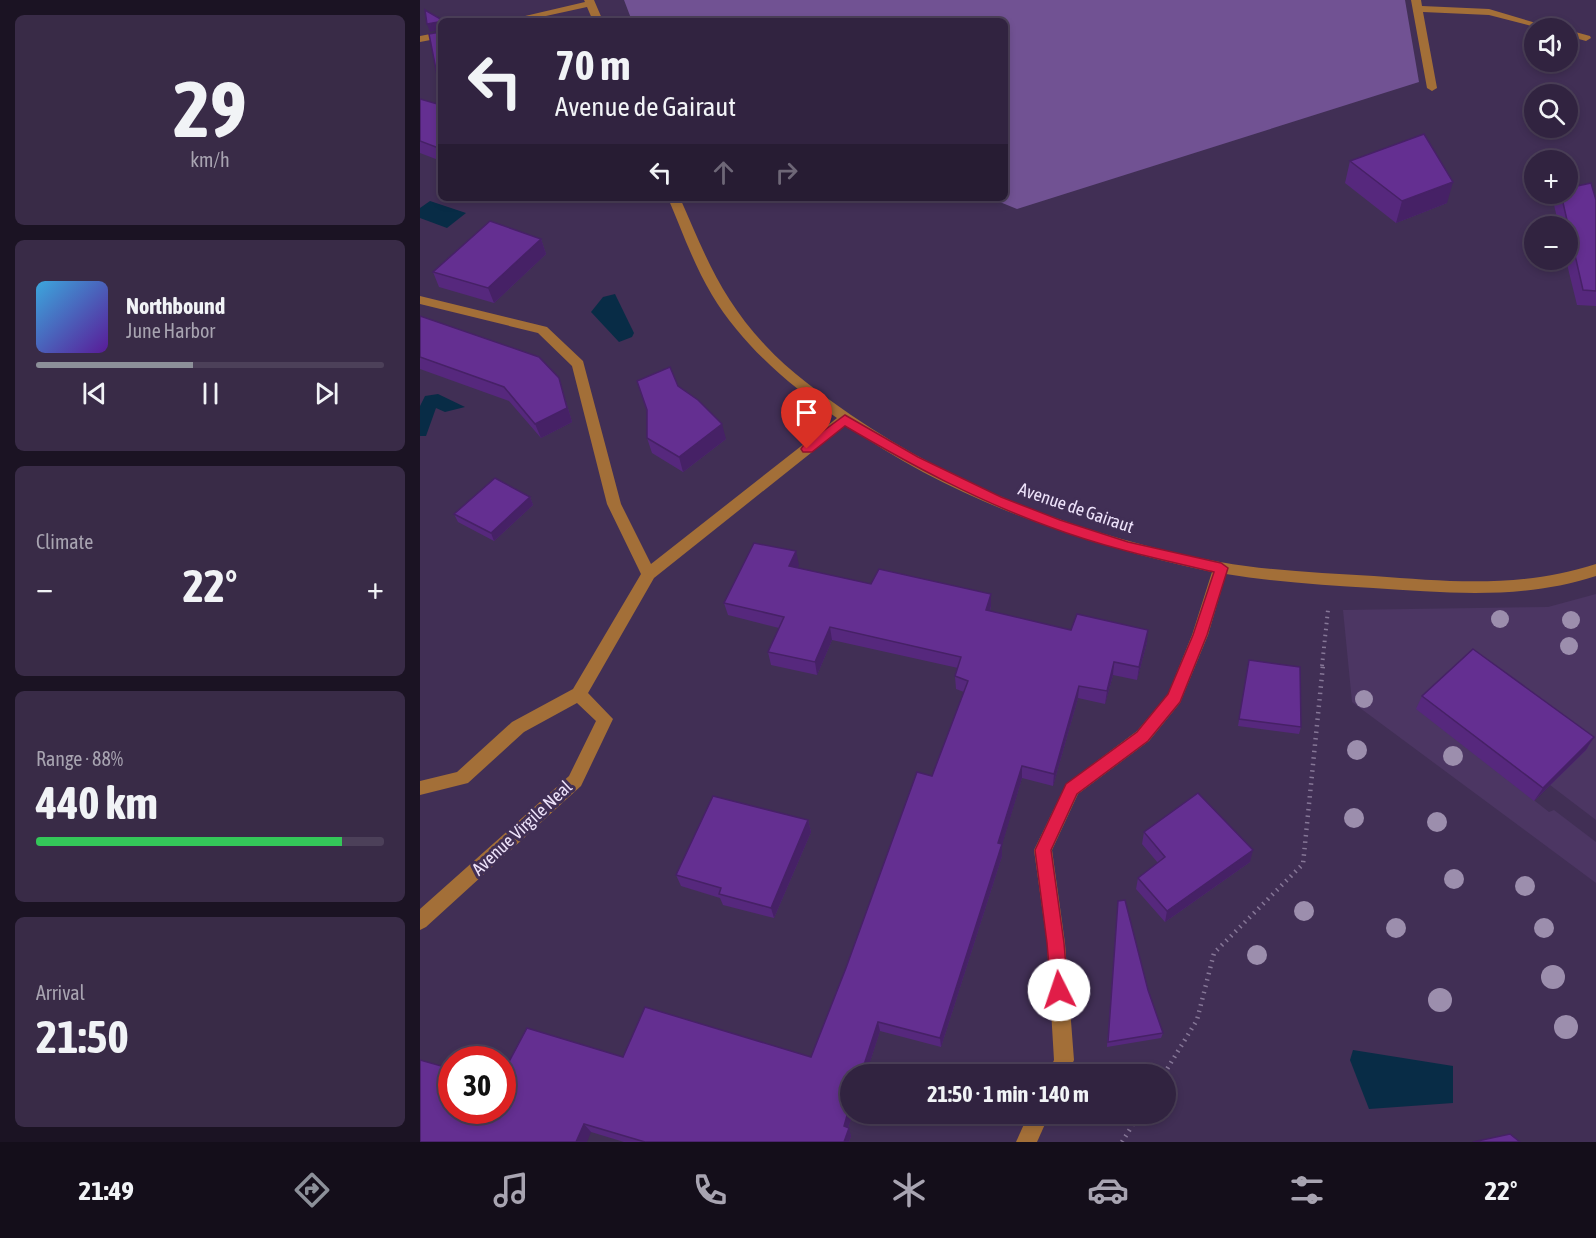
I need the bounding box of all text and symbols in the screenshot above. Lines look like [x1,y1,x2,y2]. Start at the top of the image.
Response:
map controls [1524,18,1578,270]
button: sound [1524,18,1578,72]
text: 70 m [555,41,630,89]
icon: left [456,42,534,120]
text: 29 [173,64,247,154]
button: search [1524,84,1578,138]
text: Avenue de Gairaut [555,91,736,122]
text: km/h [190,148,230,171]
button: + [1524,150,1578,204]
icon: left [644,156,677,189]
icon: ahead [707,156,740,189]
icon: right [770,156,803,189]
button: − [1524,216,1578,270]
text: Northbound [126,293,225,319]
text: June Harbor [126,319,215,342]
icon: previous [78,377,111,410]
icon: pause [194,377,227,410]
icon: next [310,377,343,410]
pin [781,387,832,449]
icon: arrive [790,396,823,429]
street label: Avenue de Gairaut [1016,478,1137,537]
text: Climate [36,530,93,553]
text: 22° [183,560,237,612]
text: − [36,568,53,606]
text: + [367,568,384,606]
text: Range · 88% [36,747,123,770]
street label: Avenue Virgile Neal [467,776,576,879]
text: 440 km [36,777,158,829]
position arrow [1027,958,1091,1022]
text: Arrival [36,981,85,1004]
text: 21:50 [36,1011,129,1063]
speed limit sign: 30 [438,1046,516,1124]
text: 21:50 · 1 min · 140 m [927,1081,1089,1107]
icon: directions [291,1169,333,1211]
icon: music [490,1169,532,1211]
icon: phone [689,1169,731,1211]
icon: climate [888,1169,930,1211]
icon: car [1087,1169,1129,1211]
icon: filters [1286,1169,1328,1211]
text: 21:49 [78,1175,134,1206]
text: 22° [1485,1175,1517,1206]

